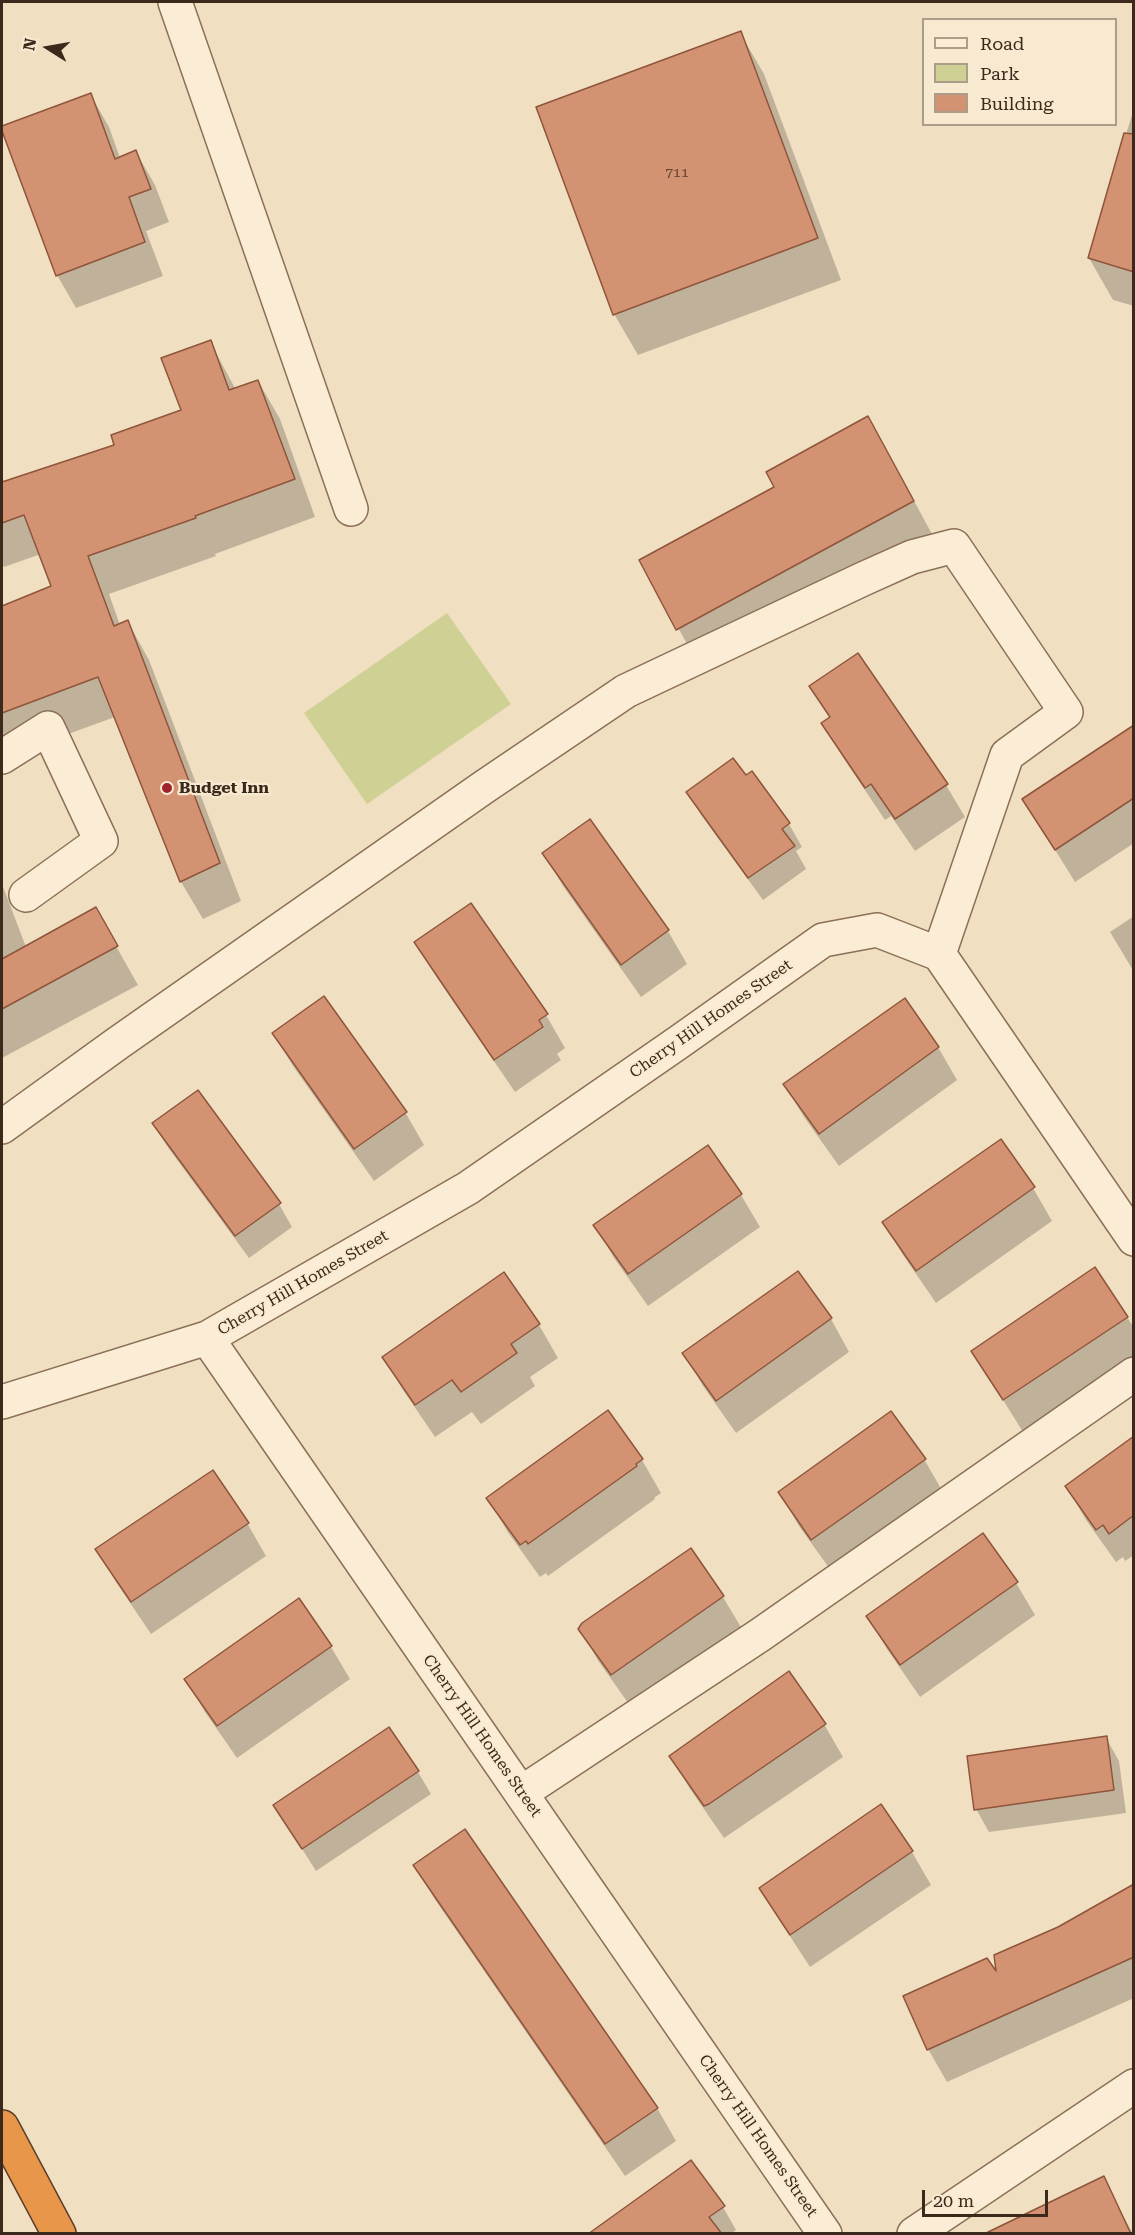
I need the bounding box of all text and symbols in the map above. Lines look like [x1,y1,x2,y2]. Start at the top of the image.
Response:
north arrow [18,18,78,78]
legend [922,18,1117,126]
text: Road [980,33,1024,54]
text: N [19,37,40,52]
text: Park [980,63,1020,84]
text: Building [980,93,1054,114]
house number: 711 [665,165,689,181]
place label: Budget Inn [179,778,269,798]
marker: Budget Inn [160,781,174,795]
street label: Cherry Hill Homes Street [626,956,796,1082]
street label: Cherry Hill Homes Street [214,1226,392,1340]
street label: Cherry Hill Homes Street [419,1651,545,1821]
street label: Cherry Hill Homes Street [695,2051,821,2221]
scale bar [925,2178,1051,2216]
text: 20 m [933,2190,974,2211]

